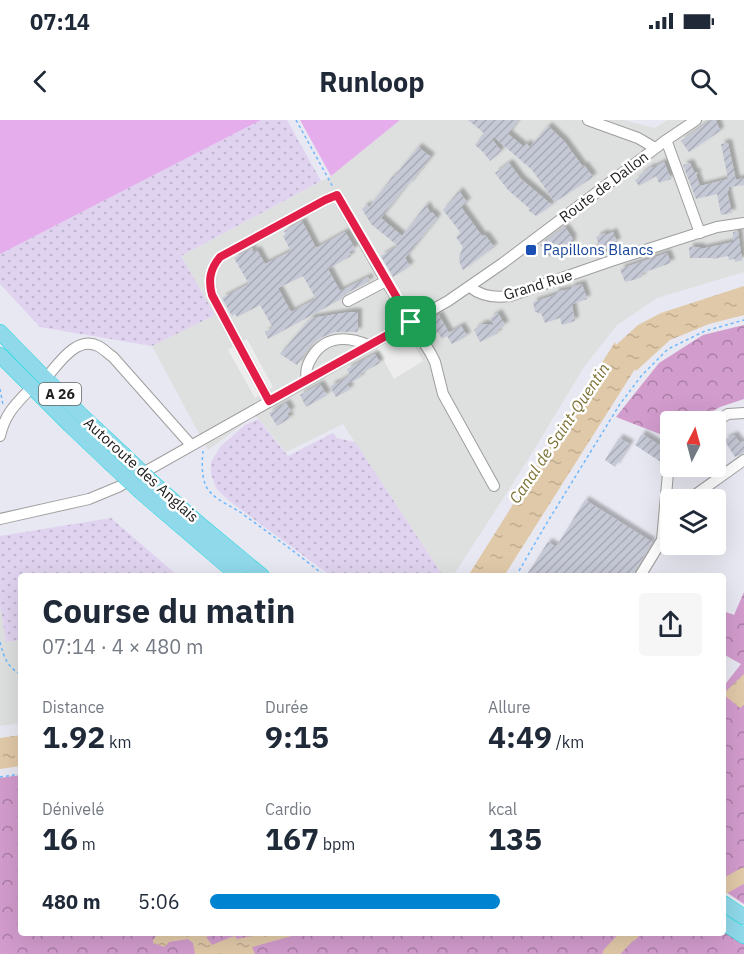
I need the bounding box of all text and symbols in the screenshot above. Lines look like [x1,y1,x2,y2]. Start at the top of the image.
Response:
text: 07:14 [30,7,90,36]
text: Runloop [319,64,425,99]
icon: back [24,65,57,98]
icon: search [687,65,720,98]
street label: Route de Dallon [555,147,652,226]
place label: Papillons Blancs [543,240,654,259]
marker: Papillons Blancs [524,243,538,257]
street label: Grand Rue [501,265,575,304]
pin [385,296,436,347]
icon: arrive [394,305,427,338]
water label: Canal de Saint-Quentin [505,359,613,507]
road number: A 26 [39,383,81,405]
north arrow [660,411,726,477]
map controls [660,411,726,555]
street label: Autoroute des Anglais [80,413,203,526]
button: layers [660,489,726,555]
text: Course du matin [42,589,295,632]
button: share [639,593,702,656]
text: 07:14 · 4 × 480 m [42,633,203,660]
text: Distance [42,697,104,717]
text: Durée [265,697,308,717]
text: Allure [488,697,531,717]
text: 1.92 [42,717,105,756]
text: 9:15 [265,717,329,756]
text: 4:49 [488,717,552,756]
text: km [105,732,132,752]
text: /km [552,732,584,752]
text: Dénivelé [42,799,104,819]
text: Cardio [265,799,312,819]
text: kcal [488,799,517,819]
text: 16 [42,819,78,858]
text: 167 [265,819,319,858]
text: 135 [488,819,542,858]
text: m [78,834,96,854]
text: bpm [319,834,355,854]
text: 480 m [42,888,101,915]
text: 5:06 [138,888,180,915]

